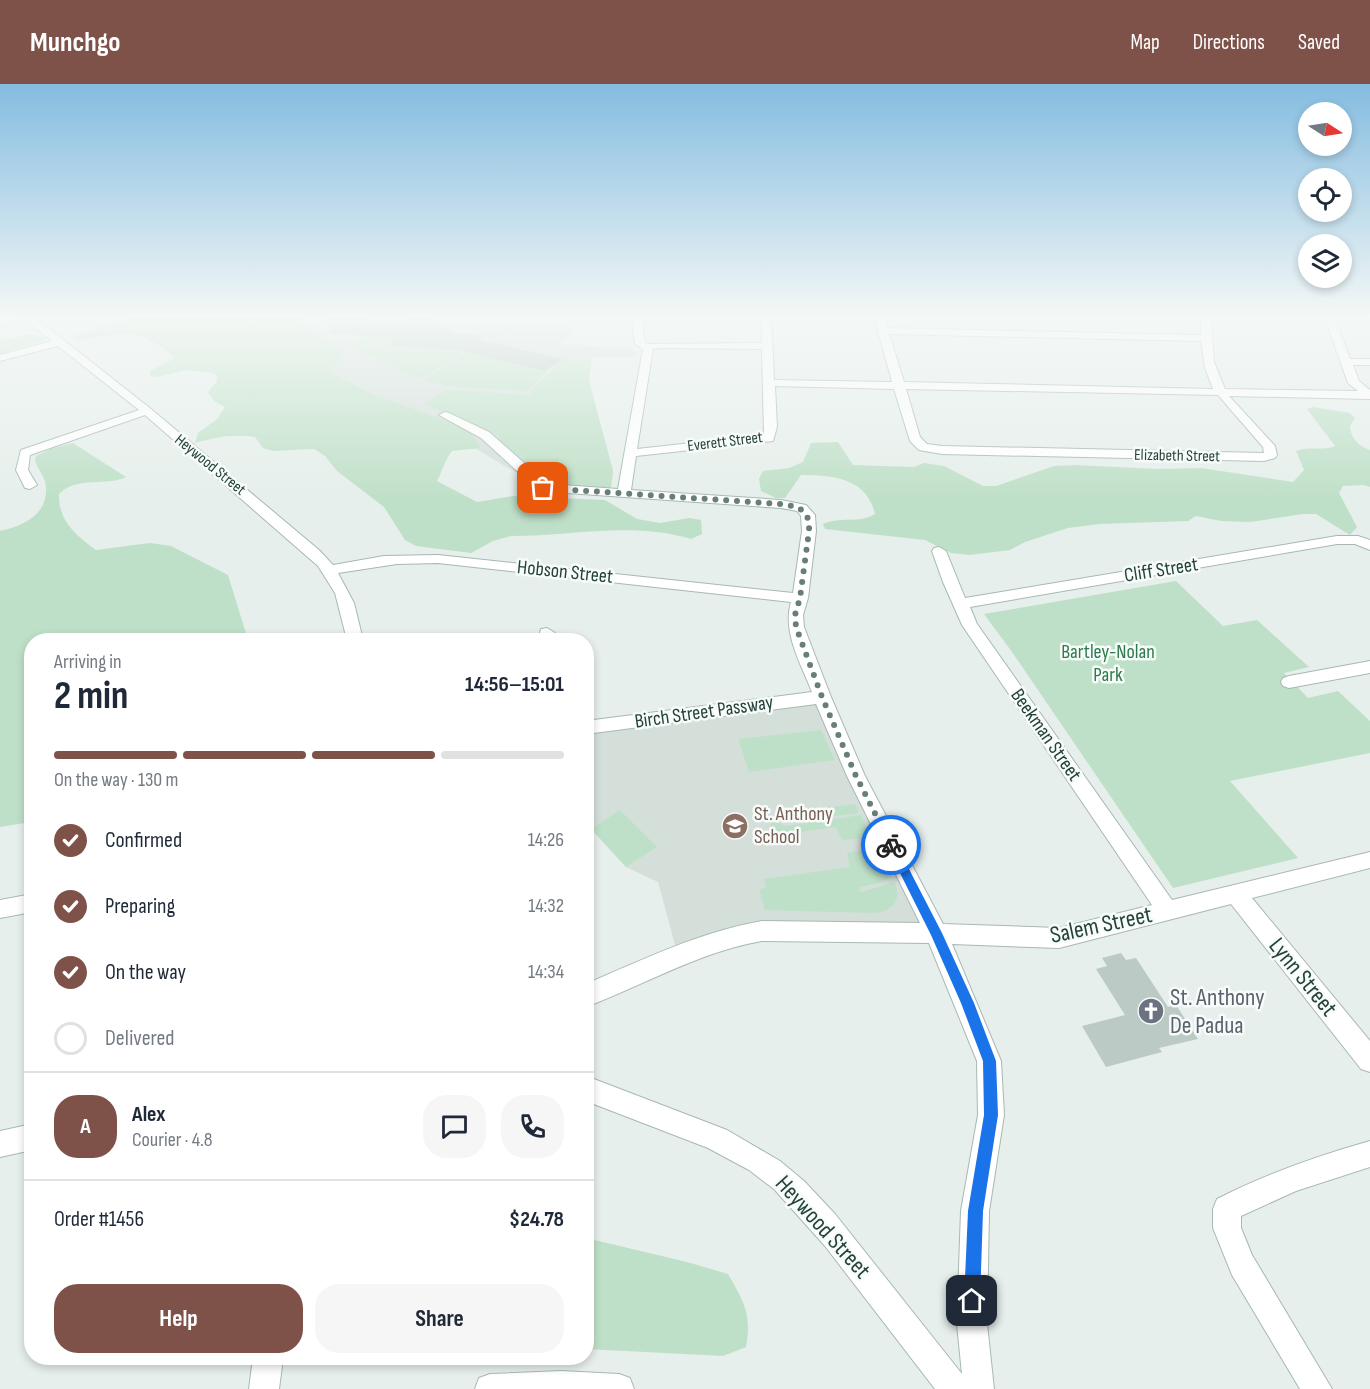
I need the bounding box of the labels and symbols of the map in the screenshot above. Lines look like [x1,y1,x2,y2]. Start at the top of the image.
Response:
north arrow [1298,102,1352,156]
street label: Everett Street [686,428,764,456]
street label: Heywood Street [171,431,249,499]
street label: Elizabeth Street [1134,446,1220,466]
pin [517,462,568,513]
street label: Cliff Street [1122,552,1200,588]
street label: Hobson Street [516,555,614,589]
park label: Bartley-Nolan Park [1061,640,1155,687]
street label: Beekman Street [1005,684,1087,786]
street label: Birch Street Passway [633,690,775,734]
place label: St. Anthony School [754,802,833,849]
school or university icon: St. Anthony School [720,811,750,841]
courier [861,815,921,875]
street label: Salem Street [1047,900,1155,950]
street label: Lynn Street [1263,932,1343,1022]
place label: St. Anthony De Padua [1170,983,1264,1040]
church icon: St. Anthony De Padua [1136,996,1166,1026]
street label: Heywood Street [769,1169,877,1285]
pin [946,1275,997,1326]

